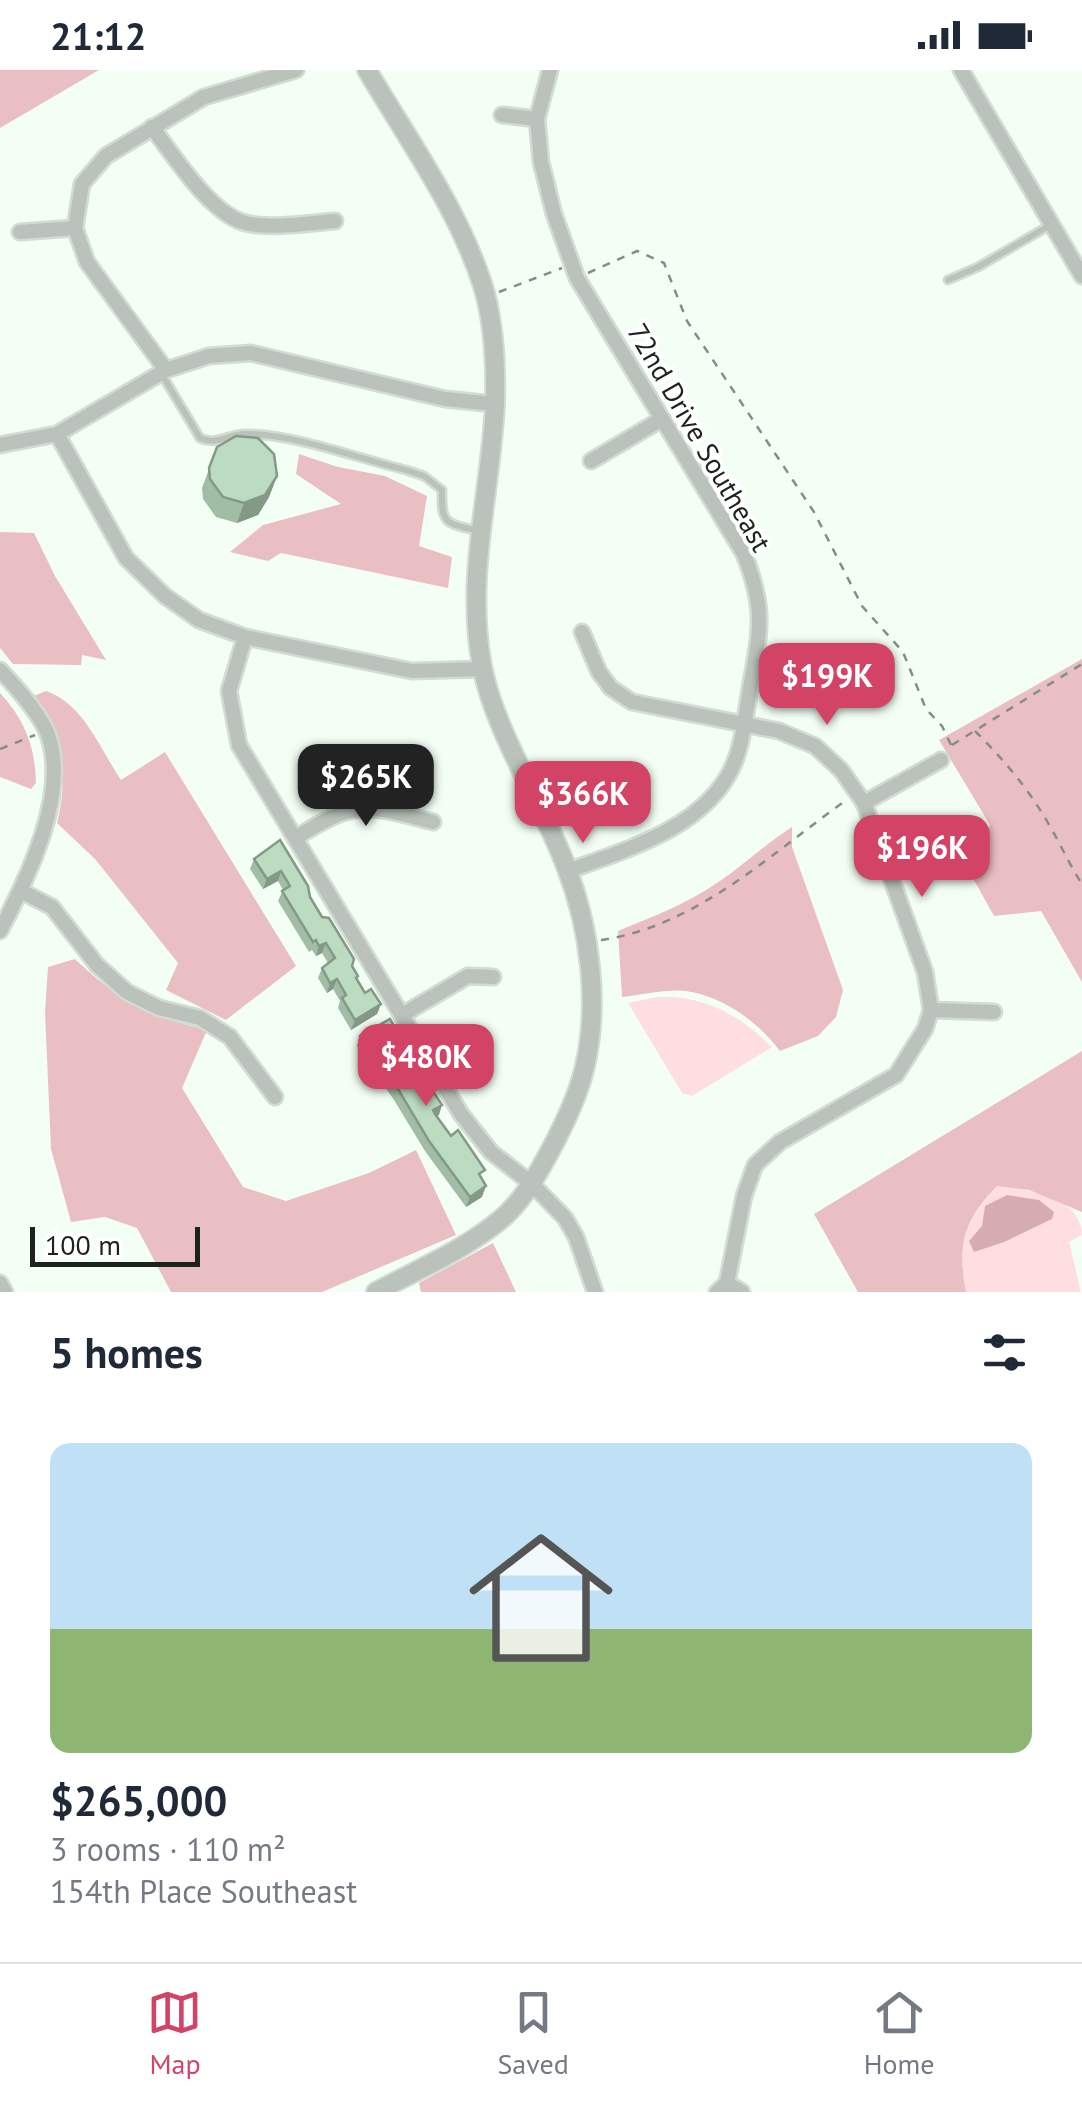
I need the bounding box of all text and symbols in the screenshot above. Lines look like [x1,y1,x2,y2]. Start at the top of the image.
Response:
text: 21:12 [50,11,146,60]
street label: 72nd Drive Southeast [620,316,781,558]
pin: $199K [757,643,897,728]
text: $199K [781,654,873,696]
pin: $265K [296,744,436,829]
text: $265K [320,755,412,797]
pin: $366K [513,761,653,846]
text: $366K [537,772,629,814]
pin: $196K [852,815,992,900]
text: $196K [876,826,968,868]
pin: $480K [356,1024,496,1109]
text: $480K [380,1035,472,1077]
scale bar [30,1222,200,1266]
text: 100 m [45,1226,121,1263]
text: 5 homes [50,1325,203,1380]
icon: filters [977,1325,1032,1380]
icon: home [451,1508,631,1688]
text: $265,000 [50,1773,227,1828]
text: 3 rooms · 110 m² [50,1828,286,1870]
text: 154th Place Southeast [50,1870,357,1912]
tab: Map [147,1985,202,2082]
tab: Saved [497,1985,569,2082]
tab: Home [864,1985,934,2082]

